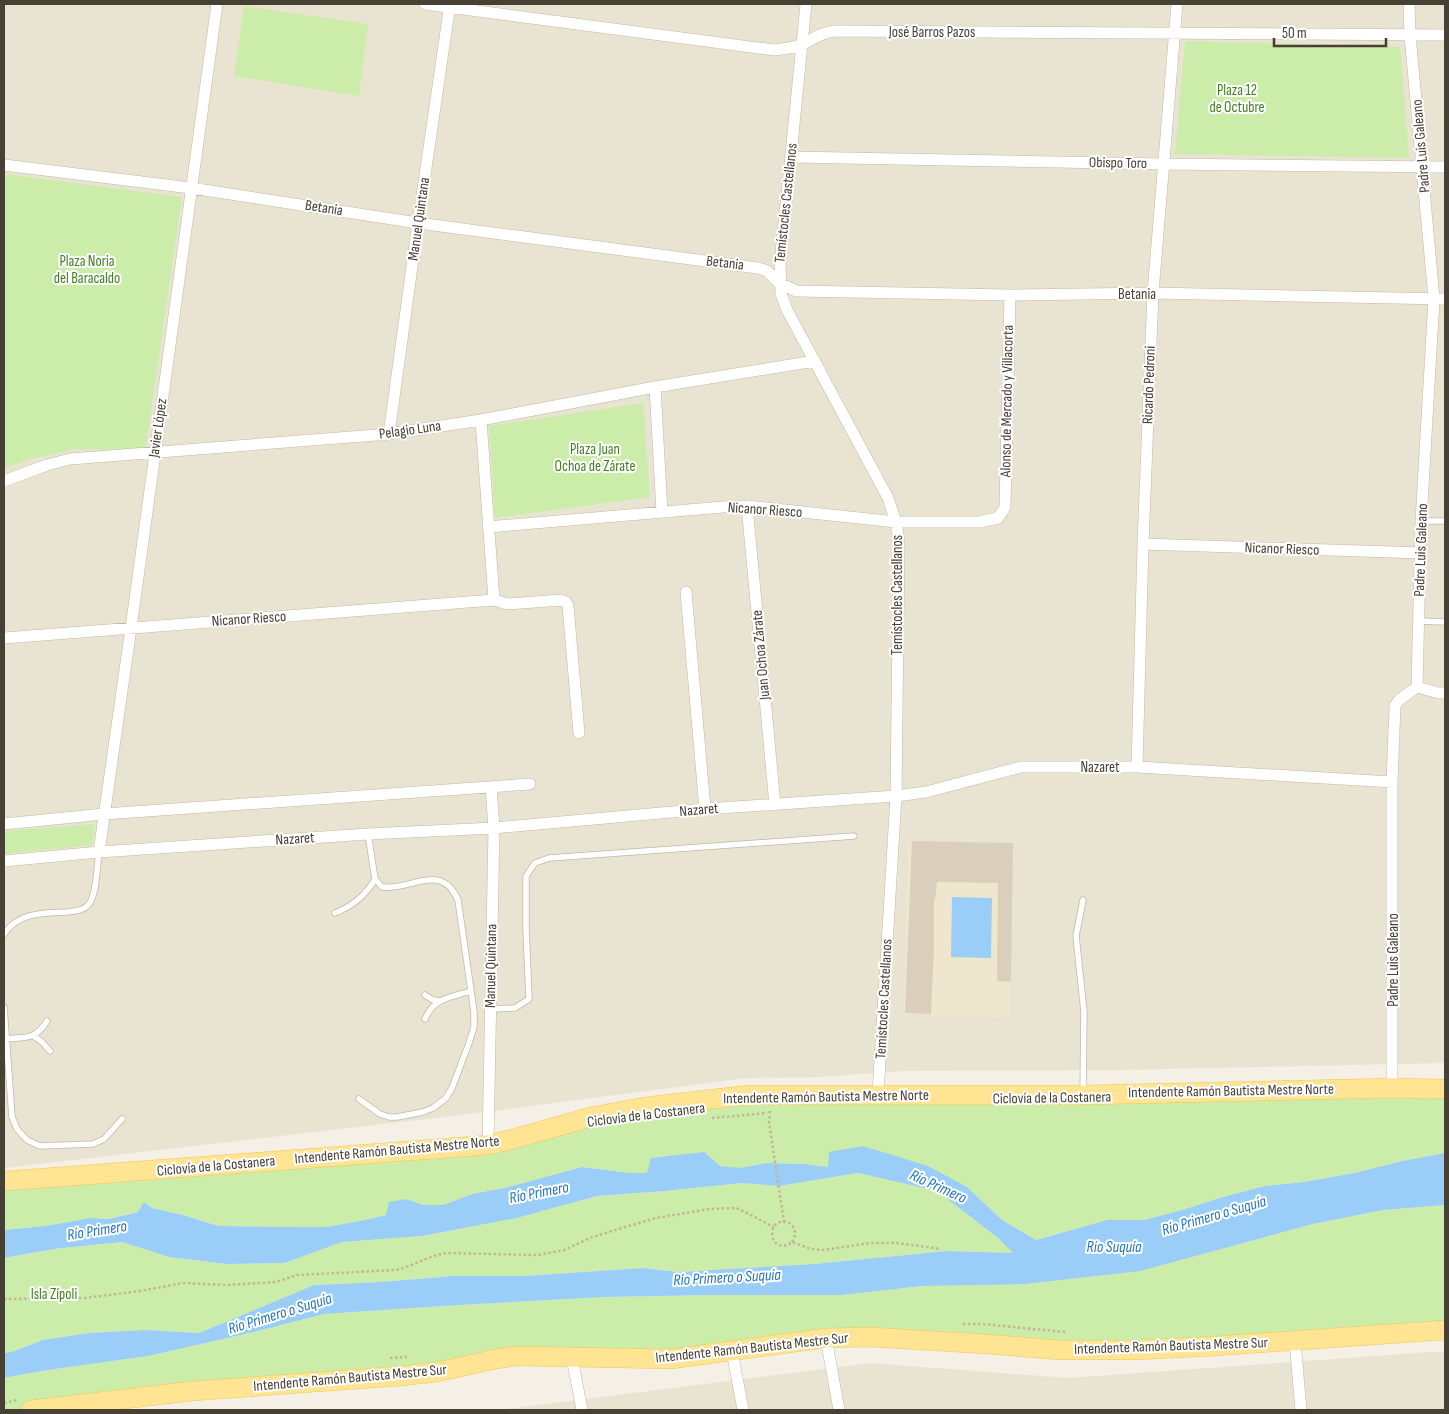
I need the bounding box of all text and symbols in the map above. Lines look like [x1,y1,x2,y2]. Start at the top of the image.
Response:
scale bar [1274,15,1386,47]
street label: José Barros Pazos [888,23,975,42]
text: 50 m [1282,24,1307,43]
park label: Plaza 12 de Octubre [1209,81,1265,117]
street label: Padre Luis Galeano [1407,99,1435,193]
street label: Temístocles Castellanos [770,142,802,264]
street label: Obispo Toro [1089,153,1147,173]
street label: Manuel Quintana [404,176,434,262]
street label: Betania [304,196,344,220]
street label: Betania [705,251,745,275]
park label: Plaza Noria del Baracaldo [54,252,120,288]
street label: Betania [1118,285,1156,304]
street label: Alonso de Mercado y Villacorta [996,325,1018,478]
street label: Ricardo Pedroni [1138,345,1160,424]
street label: Javier López [144,397,172,460]
street label: Pelagio Luna [378,416,442,444]
park label: Plaza Juan Ochoa de Zárate [554,440,636,476]
street label: Nicanor Riesco [727,498,803,522]
street label: Padre Luis Galeano [1410,503,1432,597]
street label: Temístocles Castellanos [888,535,907,655]
street label: Nicanor Riesco [1244,538,1320,560]
street label: Nicanor Riesco [211,607,287,631]
street label: Juan Ochoa Zárate [748,609,774,702]
street label: Nazaret [1080,758,1120,777]
street label: Nazaret [679,799,720,821]
street label: Nazaret [275,828,316,850]
street label: Padre Luis Galeano [1384,913,1403,1007]
street label: Manuel Quintana [481,924,501,1008]
street label: Temístocles Castellanos [871,938,897,1060]
street label: Intendente Ramón Bautista Mestre Norte [1128,1080,1334,1102]
street label: Intendente Ramón Bautista Mestre Norte [723,1086,929,1108]
street label: Ciclovía de la Costanera [993,1087,1112,1109]
street label: Ciclovía de la Costanera [586,1098,706,1132]
street label: Intendente Ramón Bautista Mestre Norte [294,1132,500,1168]
street label: Ciclovía de la Costanera [156,1151,276,1181]
water label: Río Primero [907,1166,970,1208]
water label: Río Primero [508,1178,571,1208]
water label: Río Primero o Suquía [1160,1192,1269,1240]
water label: Río Primero [66,1217,129,1245]
water label: Río Suquía [1087,1238,1142,1257]
water label: Río Primero o Suquía [673,1266,782,1290]
park label: Isla Zípoli [31,1285,78,1304]
water label: Río Primero o Suquía [226,1289,335,1339]
street label: Intendente Ramón Bautista Mestre Sur [655,1328,850,1368]
street label: Intendente Ramón Bautista Mestre Sur [1074,1333,1269,1359]
street label: Intendente Ramón Bautista Mestre Sur [253,1360,448,1396]

